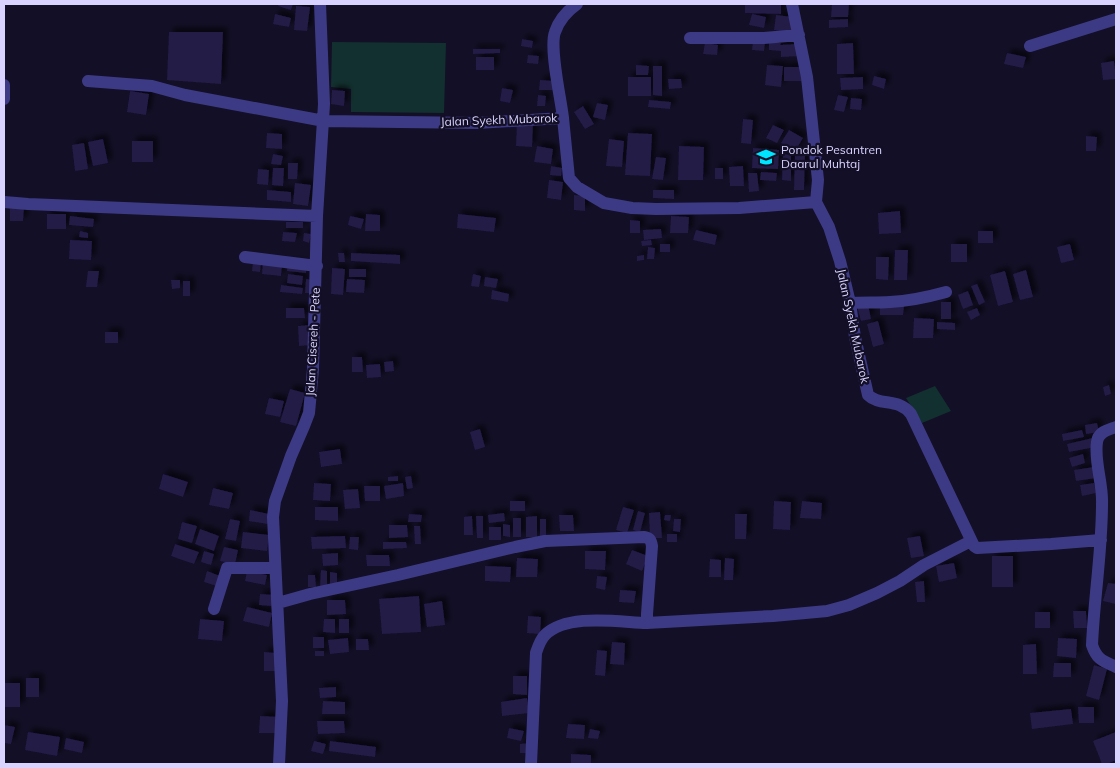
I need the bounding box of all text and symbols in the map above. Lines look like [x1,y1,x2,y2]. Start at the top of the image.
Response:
street label: Jalan Syekh Mubarok [440,110,558,129]
place label: Pondok Pesantren Daarul Muhtaj [781,142,882,171]
school or university icon: Pondok Pesantren Daarul Muhtaj [755,146,777,168]
street label: Jalan Syekh Mubarok [834,267,873,385]
street label: Jalan Cisereh - Pete [302,287,323,397]

